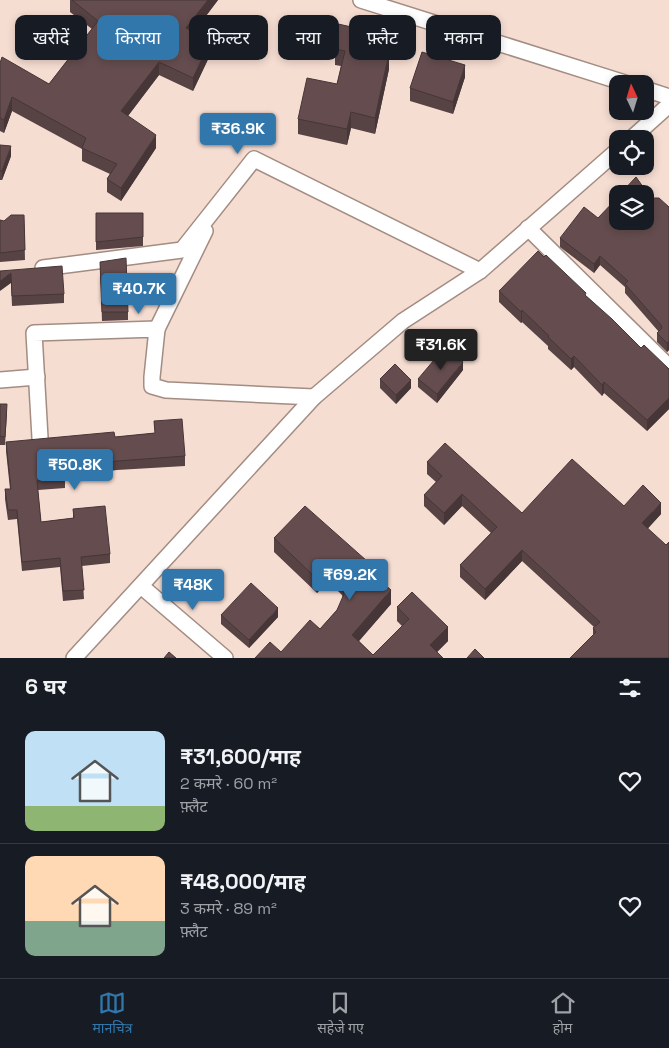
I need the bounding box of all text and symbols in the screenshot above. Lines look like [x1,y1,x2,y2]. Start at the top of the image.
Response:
chip: खरीदें [15,15,87,60]
chip: किराया [97,15,179,60]
chip: फ़िल्टर [189,15,268,60]
chip: नया [278,15,339,60]
chip: फ़्लैट [349,15,416,60]
chip: मकान [426,15,501,60]
north arrow [609,75,654,120]
map controls [609,75,654,230]
pin: ₹36.9K [197,112,279,155]
text: ₹36.9K [211,118,265,139]
button: locate [609,130,654,175]
button: layers [609,185,654,230]
pin: ₹40.7K [98,272,180,315]
text: ₹40.7K [112,278,166,299]
pin: ₹31.6K [400,328,482,371]
text: ₹31.6K [415,334,467,355]
pin: ₹50.8K [34,448,116,491]
text: ₹50.8K [48,454,102,475]
pin: ₹69.2K [309,558,391,601]
text: ₹69.2K [323,564,377,585]
pin: ₹48K [163,568,223,611]
text: ₹48K [173,574,213,595]
text: 6 घर [25,673,66,700]
icon: filters [616,674,644,702]
text: ₹31,600/माह [180,743,301,770]
icon: home [65,751,125,811]
icon: heart [616,767,644,795]
text: 2 कमरे · 60 m² [180,773,277,794]
text: फ़्लैट [180,796,208,817]
text: ₹48,000/माह [180,868,306,895]
icon: home [65,876,125,936]
icon: heart [616,892,644,920]
text: 3 कमरे · 89 m² [180,898,277,919]
text: फ़्लैट [180,921,208,942]
tab: मानचित्र [92,989,132,1039]
tab: सहेजे गए [317,989,364,1039]
tab: होम [549,989,577,1039]

